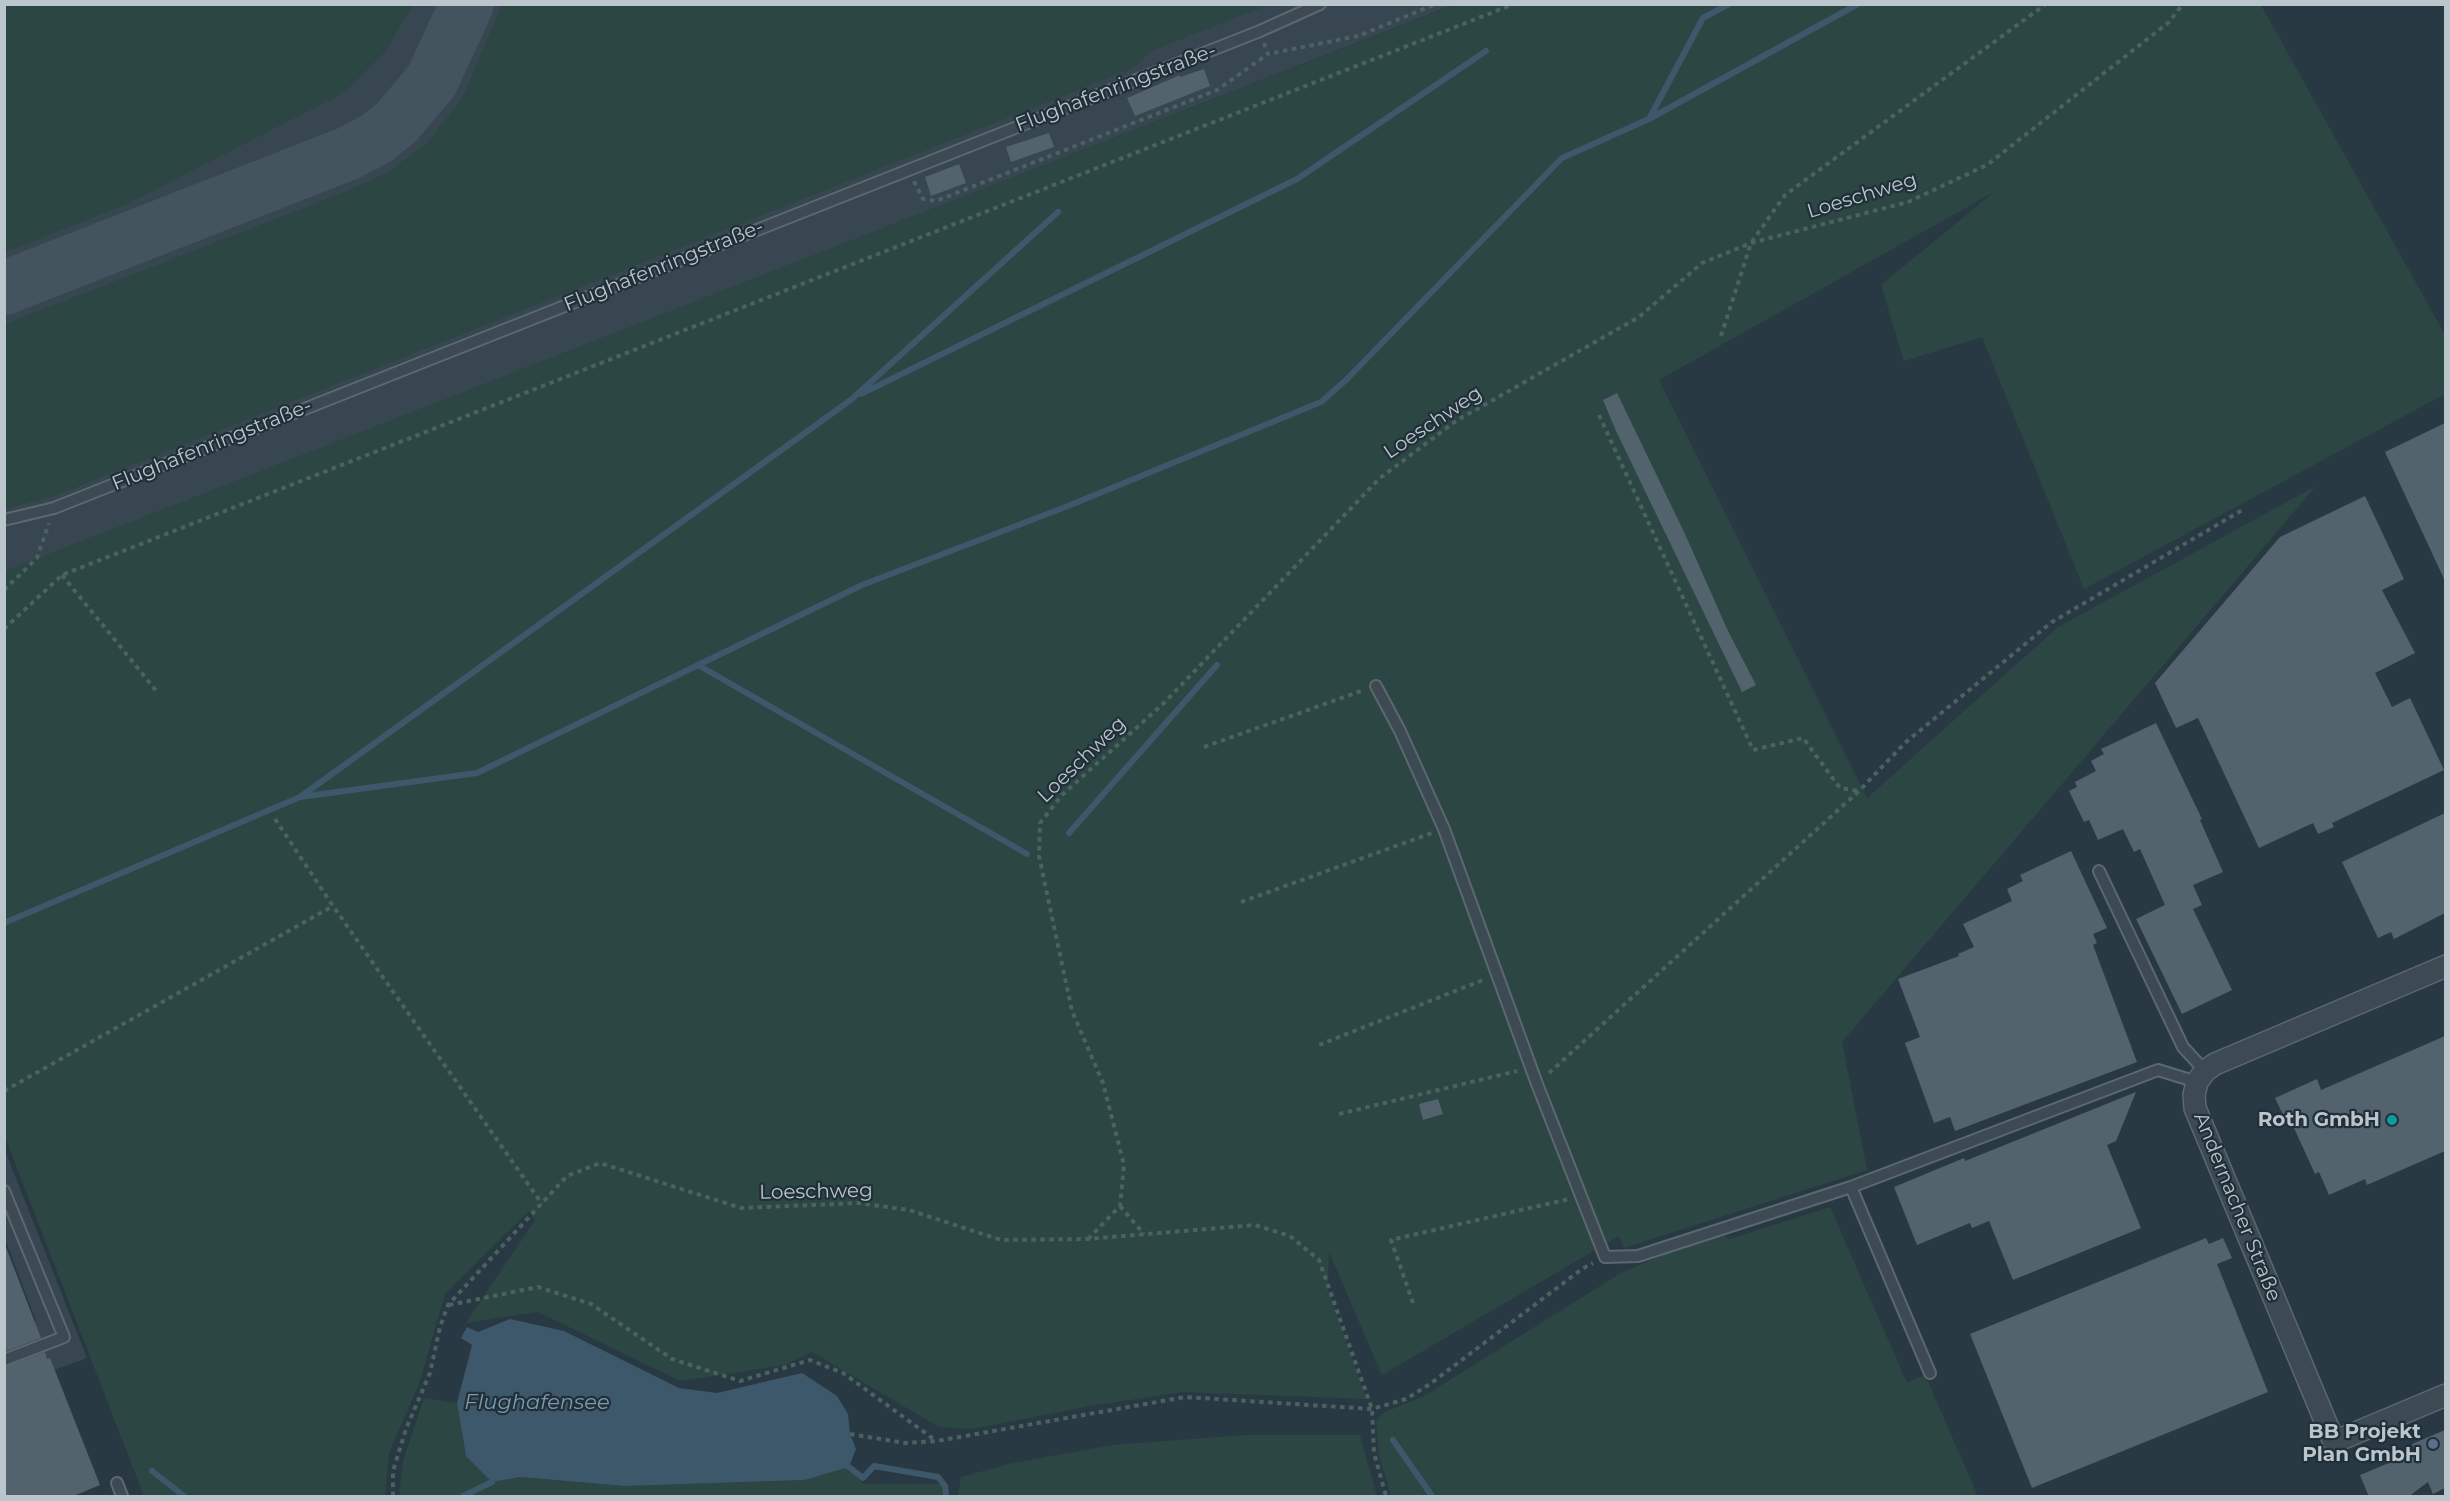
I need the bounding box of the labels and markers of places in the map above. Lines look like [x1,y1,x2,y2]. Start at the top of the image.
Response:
place label: Roth GmbH [2258,1108,2380,1132]
marker: Roth GmbH [2385,1113,2399,1127]
place label: BB Projekt Plan GmbH [2302,1420,2421,1467]
marker: BB Projekt Plan GmbH [2426,1437,2440,1451]

